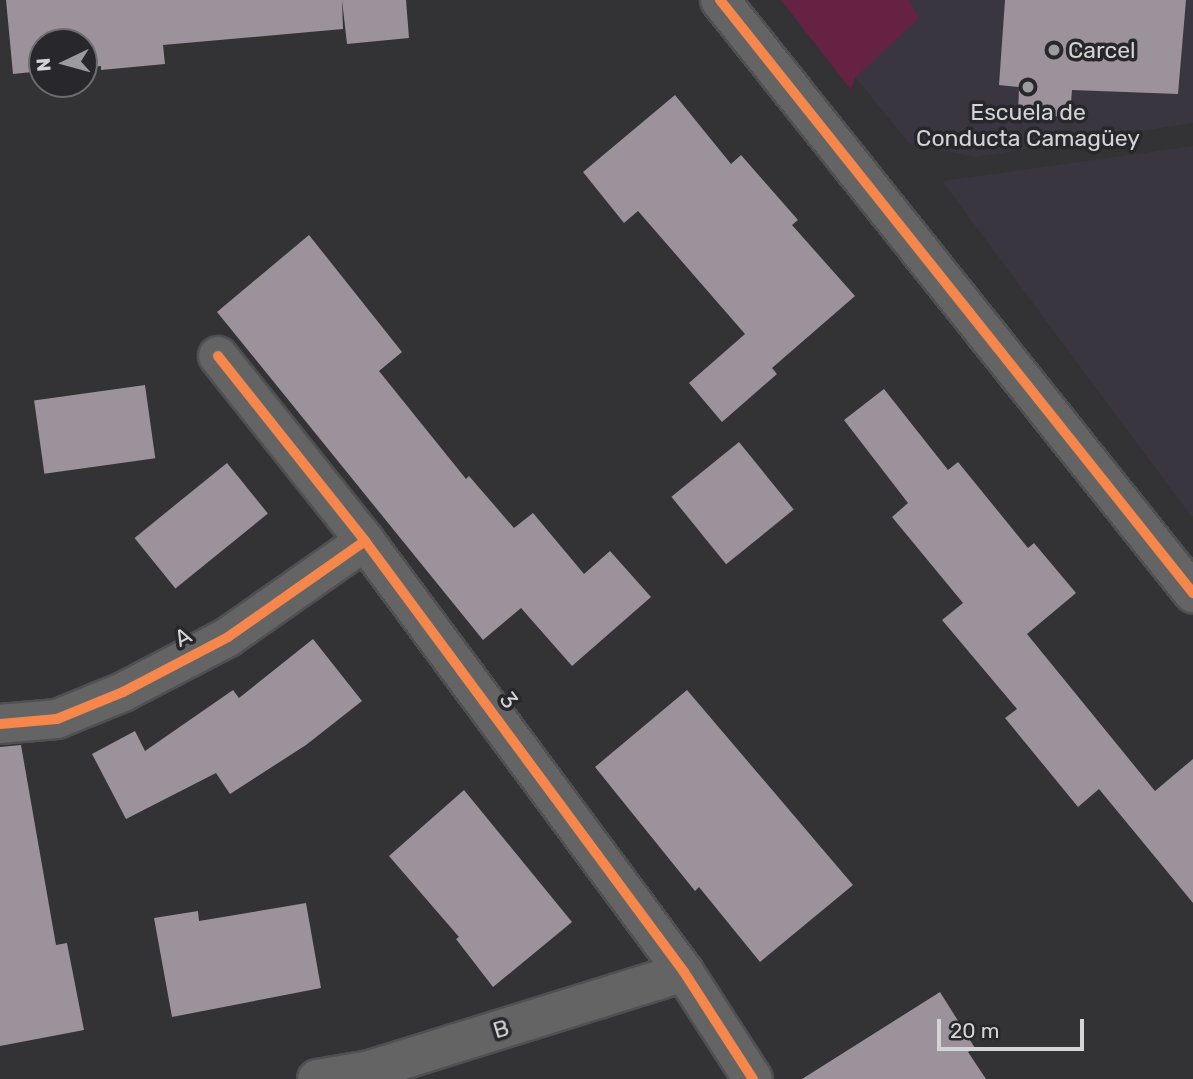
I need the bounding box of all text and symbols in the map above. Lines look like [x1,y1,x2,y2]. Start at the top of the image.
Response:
north arrow [28,28,98,98]
place label: Carcel [1068,36,1136,64]
marker: Carcel [1046,42,1062,58]
text: N [32,57,56,73]
marker: Escuela de Conducta Camagüey [1020,79,1036,95]
place label: Escuela de Conducta Camagüey [916,98,1140,152]
street label: A [170,621,196,653]
street label: 3 [494,686,524,714]
scale bar [941,1006,1088,1050]
street label: B [490,1014,512,1044]
text: 20 m [950,1018,999,1043]

